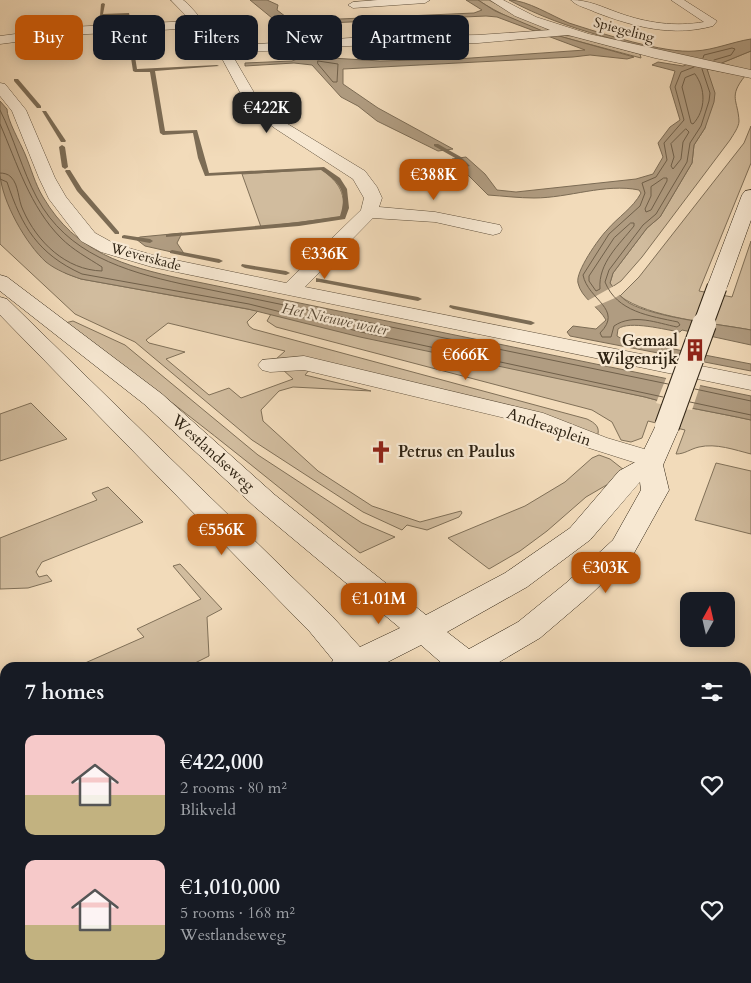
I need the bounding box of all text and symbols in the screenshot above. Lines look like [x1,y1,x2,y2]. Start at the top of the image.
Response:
street label: Spiegeling [591,13,657,47]
chip: Buy [15,15,83,60]
chip: Rent [93,15,165,60]
chip: Filters [175,15,258,60]
chip: New [268,15,342,60]
chip: Apartment [352,15,469,60]
pin: €422K [232,92,302,134]
text: €422K [243,97,291,119]
pin: €388K [399,158,469,201]
text: €388K [410,164,458,186]
street label: Weverskade [108,238,183,276]
pin: €336K [290,238,360,280]
text: €336K [301,243,349,265]
water label: Het Nieuwe water [280,298,391,340]
place label: Gemaal Wilgenrijk [596,330,678,370]
building icon: Gemaal Wilgenrijk [682,337,708,363]
pin: €666K [431,338,501,381]
text: €666K [442,344,490,366]
street label: Andreasplein [504,402,594,452]
street label: Westlandseweg [166,409,260,497]
church icon: Petrus en Paulus [368,439,394,465]
place label: Petrus en Paulus [398,441,515,463]
pin: €556K [187,514,257,556]
text: €556K [198,519,246,541]
pin: €303K [571,552,641,594]
text: €303K [582,557,630,579]
pin: €1.01M [338,582,420,625]
text: €1.01M [352,588,406,610]
north arrow [680,592,735,648]
map controls [680,592,735,647]
text: 7 homes [25,678,104,707]
icon: filters [698,678,726,706]
text: €422,000 [180,748,263,777]
icon: home [65,755,125,815]
icon: heart [698,771,726,799]
text: 2 rooms · 80 m² [180,777,287,799]
text: Blikveld [180,799,236,821]
text: €1,010,000 [180,873,280,902]
icon: home [65,880,125,940]
icon: heart [698,896,726,924]
text: 5 rooms · 168 m² [180,902,295,924]
text: Westlandseweg [180,924,286,946]

